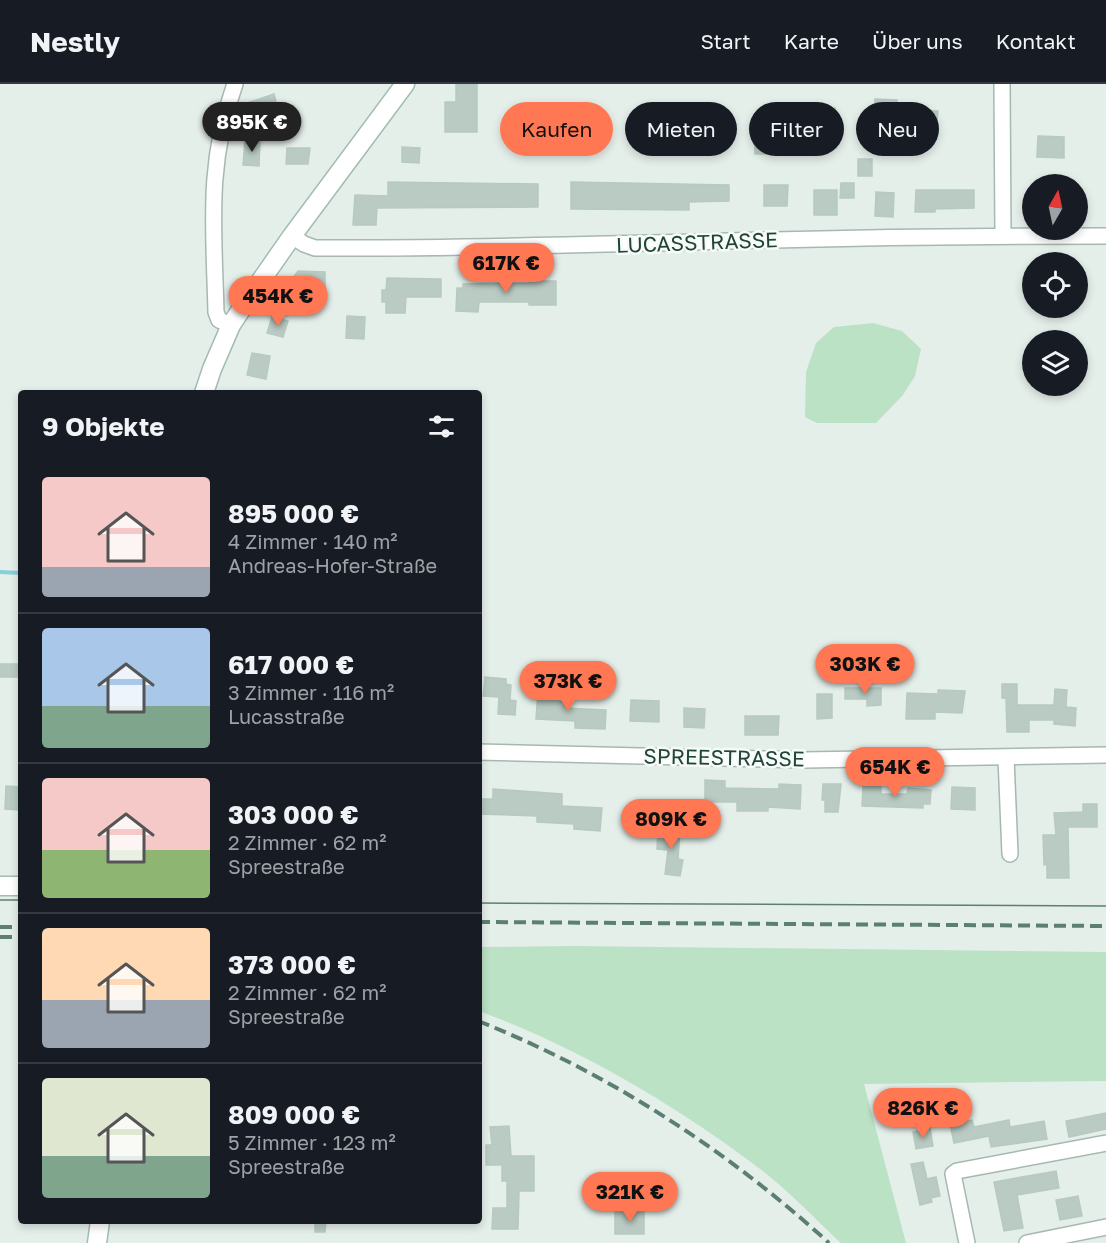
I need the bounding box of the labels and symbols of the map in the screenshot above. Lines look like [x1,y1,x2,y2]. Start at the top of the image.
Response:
pin: 895K € [203,102,301,153]
north arrow [1022,174,1088,240]
street label: LUCASSTRASSE [616,226,778,258]
pin: 617K € [457,243,555,294]
pin: 454K € [229,276,327,327]
pin: 303K € [816,644,914,695]
pin: 373K € [519,661,617,712]
street label: SPREESTRASSE [643,743,805,771]
pin: 654K € [846,747,944,798]
pin: 809K € [622,799,720,850]
pin: 826K € [874,1088,972,1139]
pin: 321K € [581,1172,679,1223]

